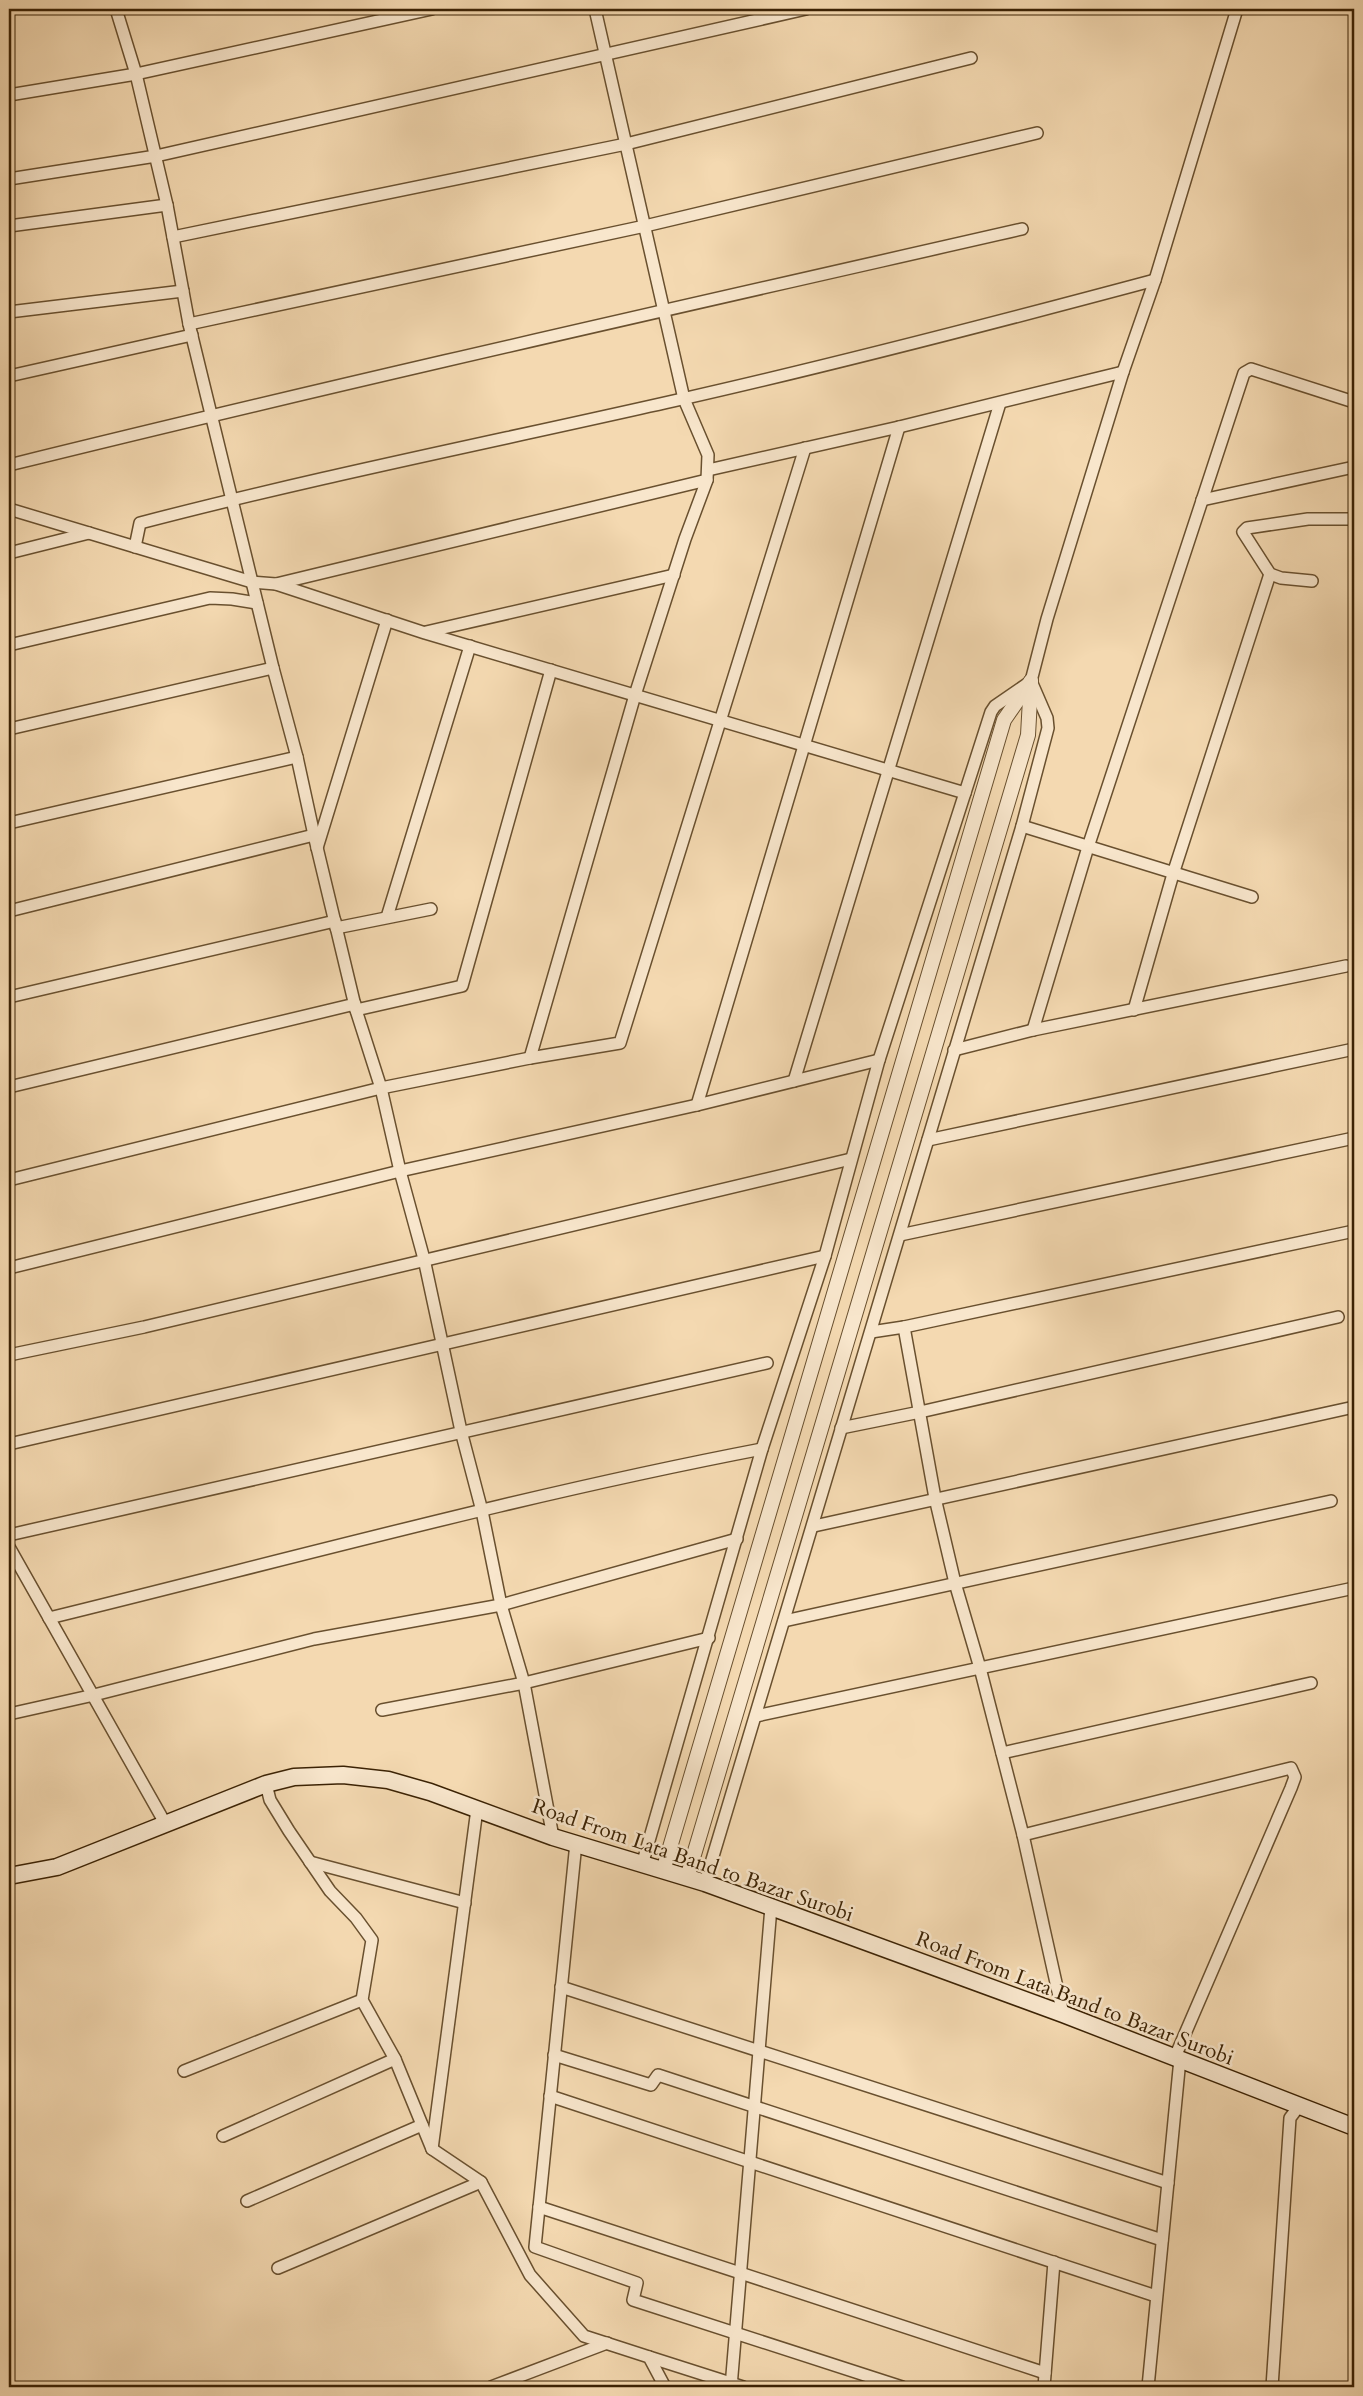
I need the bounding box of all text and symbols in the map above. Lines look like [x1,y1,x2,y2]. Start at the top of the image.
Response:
street label: Road From Lata Band to Bazar Surobi [528,1792,858,1929]
street label: Road From Lata Band to Bazar Surobi [912,1924,1238,2073]

